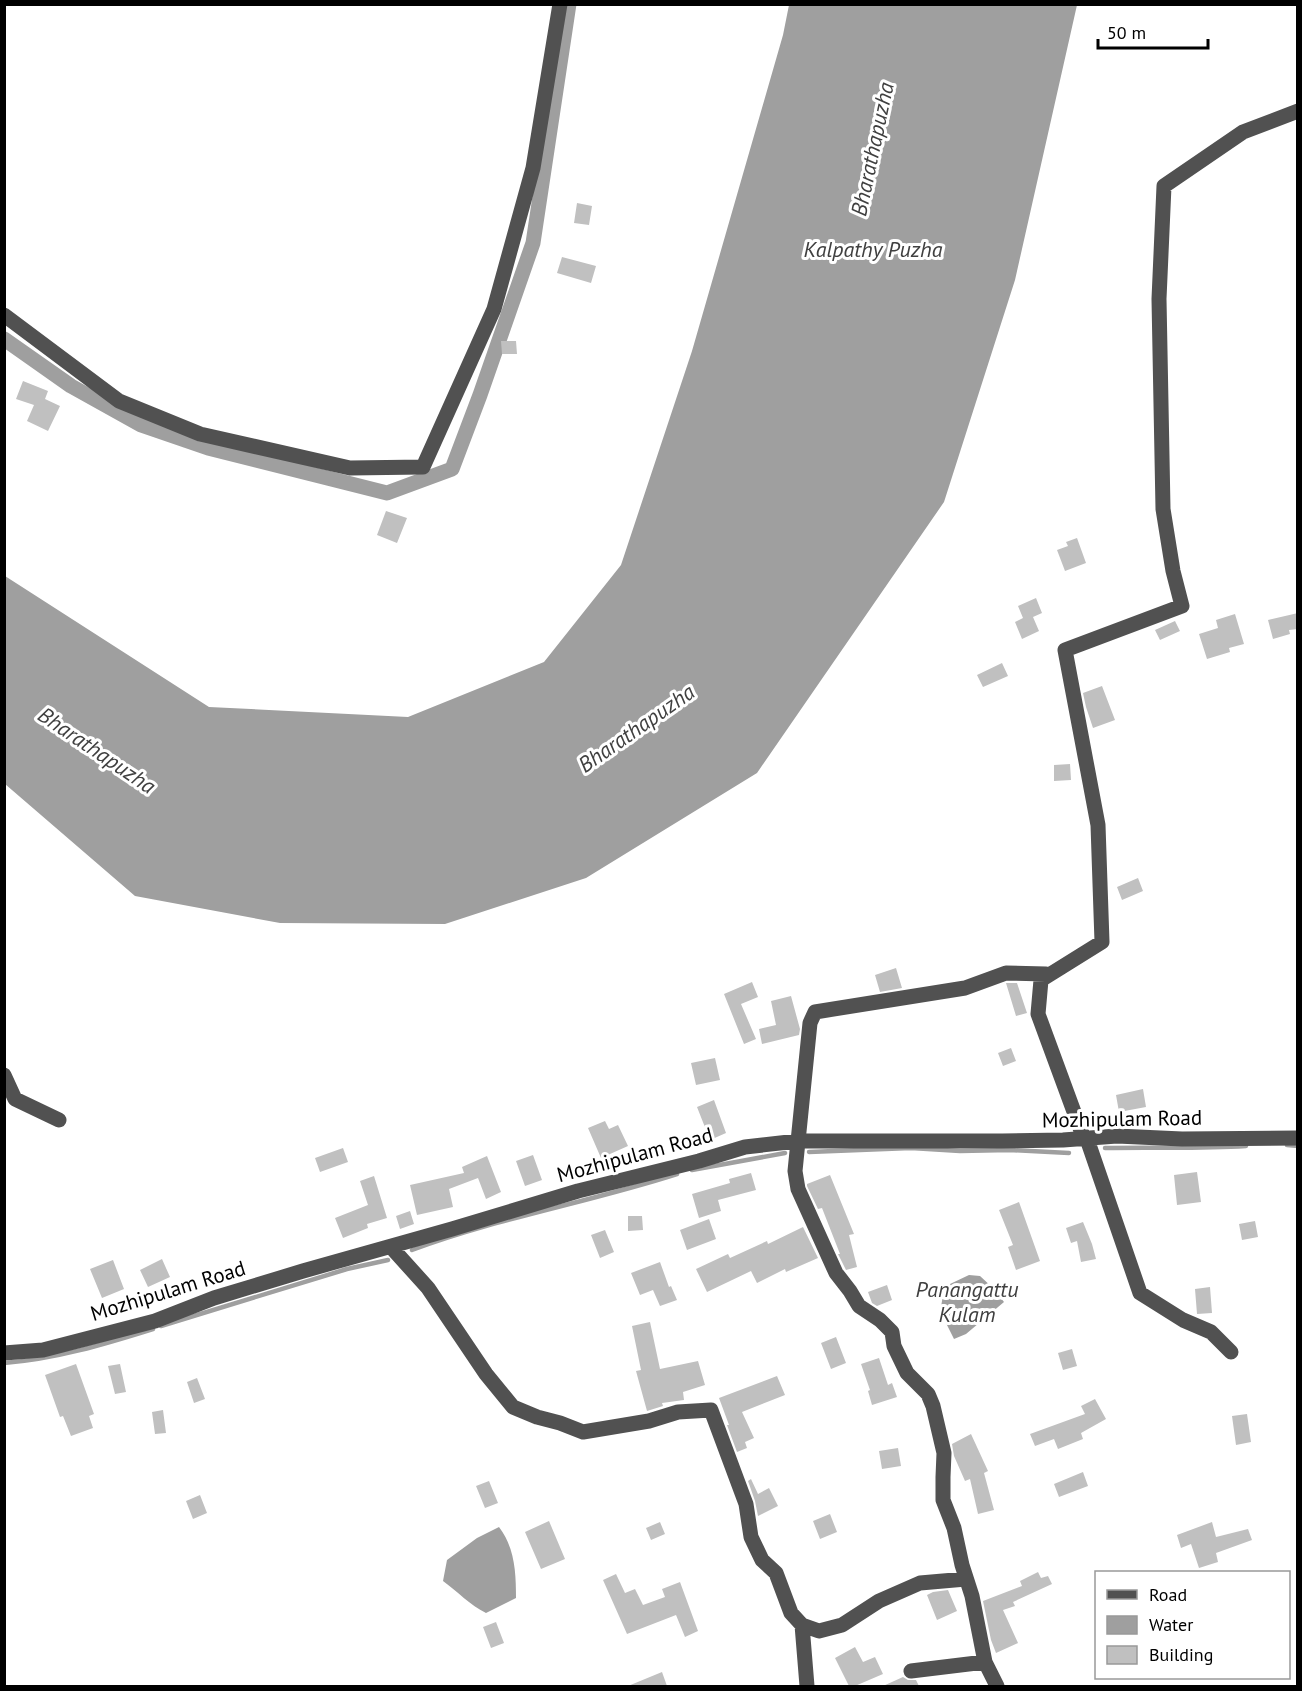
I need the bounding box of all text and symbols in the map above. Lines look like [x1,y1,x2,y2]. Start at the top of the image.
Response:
scale bar [1098,12,1208,50]
text: 50 m [1107,21,1146,44]
water label: Bharathapuzha [844,79,900,218]
water label: Kalpathy Puzha [804,235,943,263]
water label: Bharathapuzha [572,677,700,778]
water label: Bharathapuzha [33,700,161,800]
street label: Mozhipulam Road [1042,1104,1202,1133]
street label: Mozhipulam Road [554,1121,716,1188]
street label: Mozhipulam Road [87,1254,248,1327]
water label: Panangattu Kulam [916,1275,1018,1328]
legend [1095,1571,1290,1679]
text: Road [1149,1583,1187,1606]
text: Water [1149,1613,1193,1636]
text: Building [1149,1643,1213,1666]

